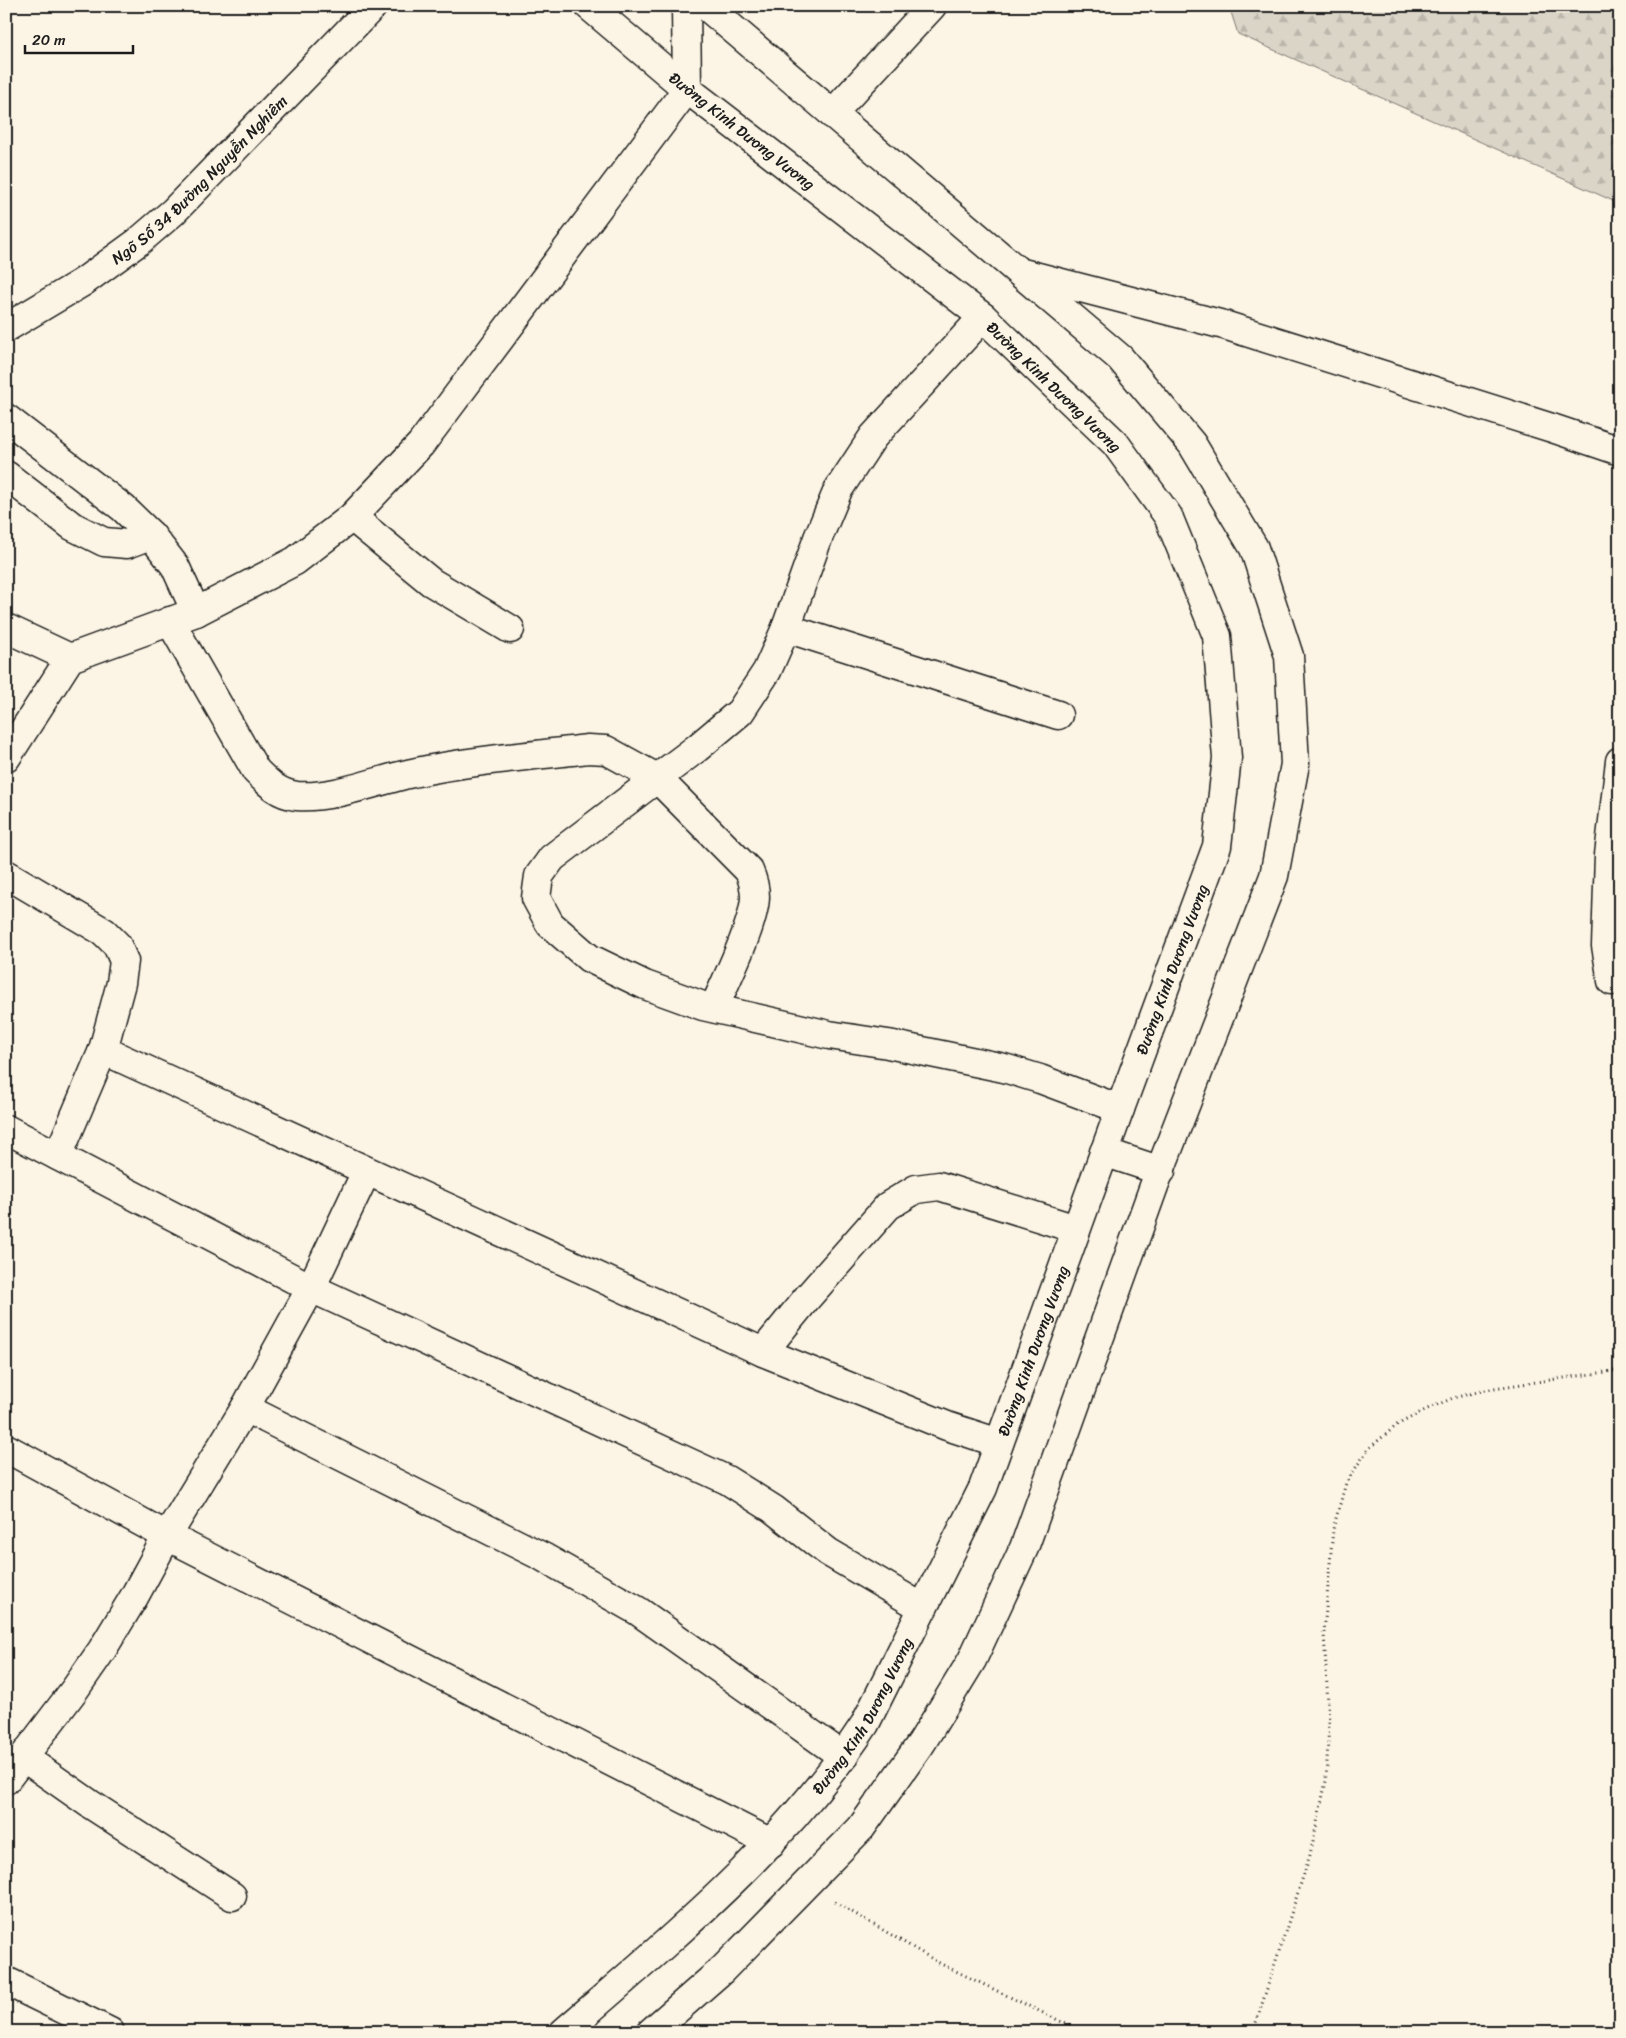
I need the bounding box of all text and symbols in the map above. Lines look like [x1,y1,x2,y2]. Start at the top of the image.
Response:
scale bar [25,22,132,54]
text: 20 m [32,27,66,53]
street label: Đường Kinh Dương Vương [662,64,822,198]
street label: Ngõ Số 34 Đường Nguyễn Nghiêm [104,88,294,272]
street label: Đường Kinh Dương Vương [979,314,1129,460]
street label: Đường Kinh Dương Vương [1127,880,1216,1059]
street label: Đường Kinh Dương Vương [988,1261,1077,1440]
street label: Đường Kinh Dương Vương [804,1632,921,1801]

